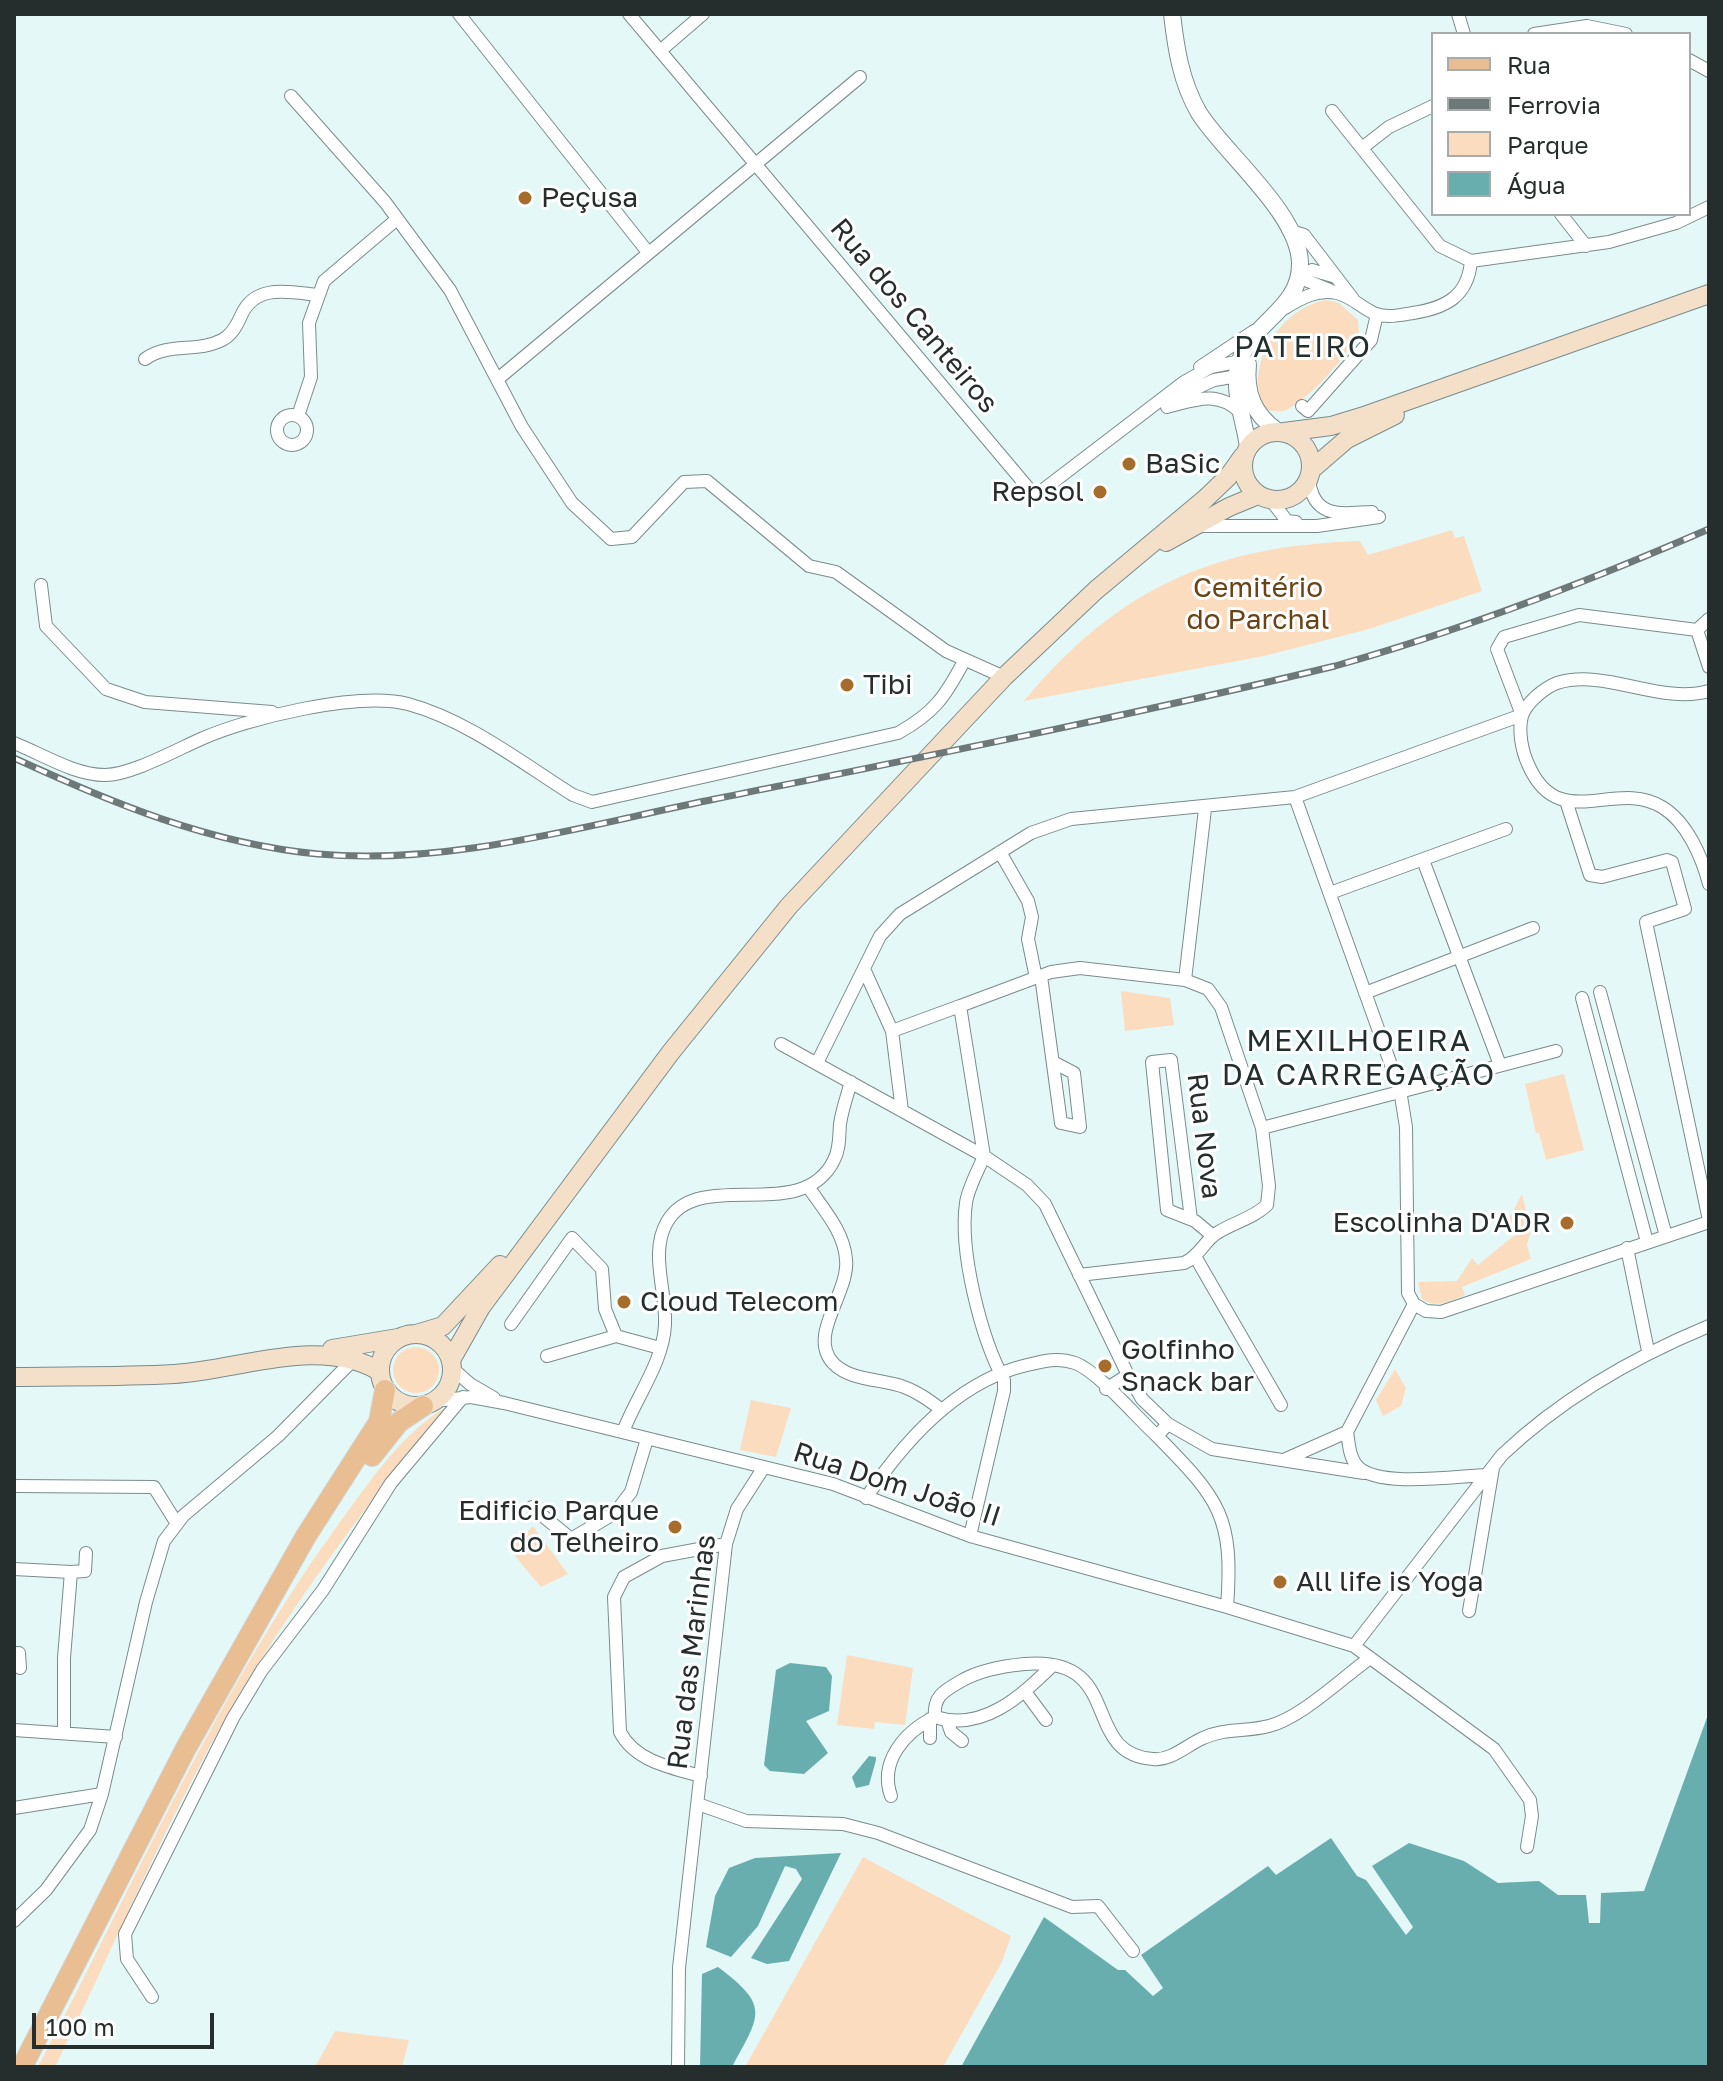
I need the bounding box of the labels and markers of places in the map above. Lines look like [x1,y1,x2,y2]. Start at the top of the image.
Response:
place label: Peçusa [541,181,638,215]
marker: Peçusa [516,189,534,207]
place label: BaSic [1145,447,1220,481]
marker: BaSic [1120,455,1138,473]
place label: Repsol [991,475,1084,509]
marker: Repsol [1091,483,1109,501]
place label: Tibi [863,668,913,702]
marker: Tibi [838,676,856,694]
place label: Escolinha D'ADR [1332,1206,1551,1240]
marker: Escolinha D'ADR [1558,1214,1576,1232]
place label: Cloud Telecom [640,1285,839,1319]
marker: Cloud Telecom [615,1293,633,1311]
place label: Golfinho Snack bar [1121,1333,1254,1399]
marker: Golfinho Snack bar [1096,1357,1114,1375]
place label: Edificio Parque do Telheiro [458,1494,659,1560]
marker: Edificio Parque do Telheiro [666,1518,684,1536]
place label: All life is Yoga [1296,1565,1484,1599]
marker: All life is Yoga [1271,1573,1289,1591]

